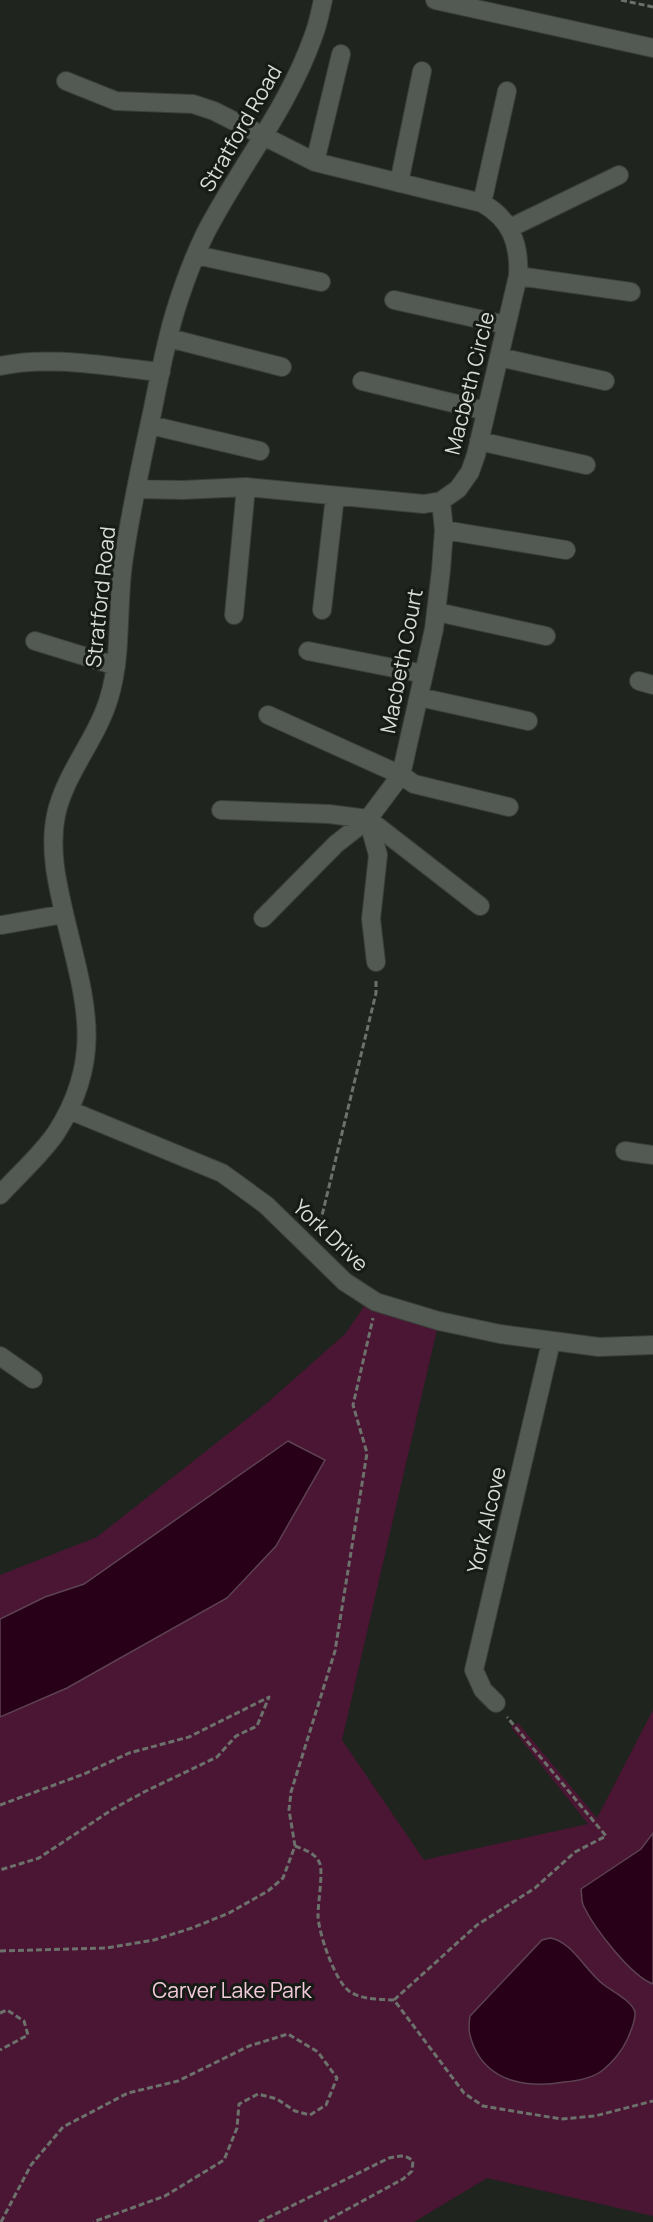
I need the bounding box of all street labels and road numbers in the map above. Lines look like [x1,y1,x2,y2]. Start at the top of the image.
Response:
street label: Stratford Road [192,60,288,196]
street label: Macbeth Circle [438,309,500,457]
street label: Stratford Road [79,525,121,669]
street label: Macbeth Court [373,586,429,736]
street label: York Drive [287,1193,375,1277]
street label: York Alcove [460,1464,512,1576]

